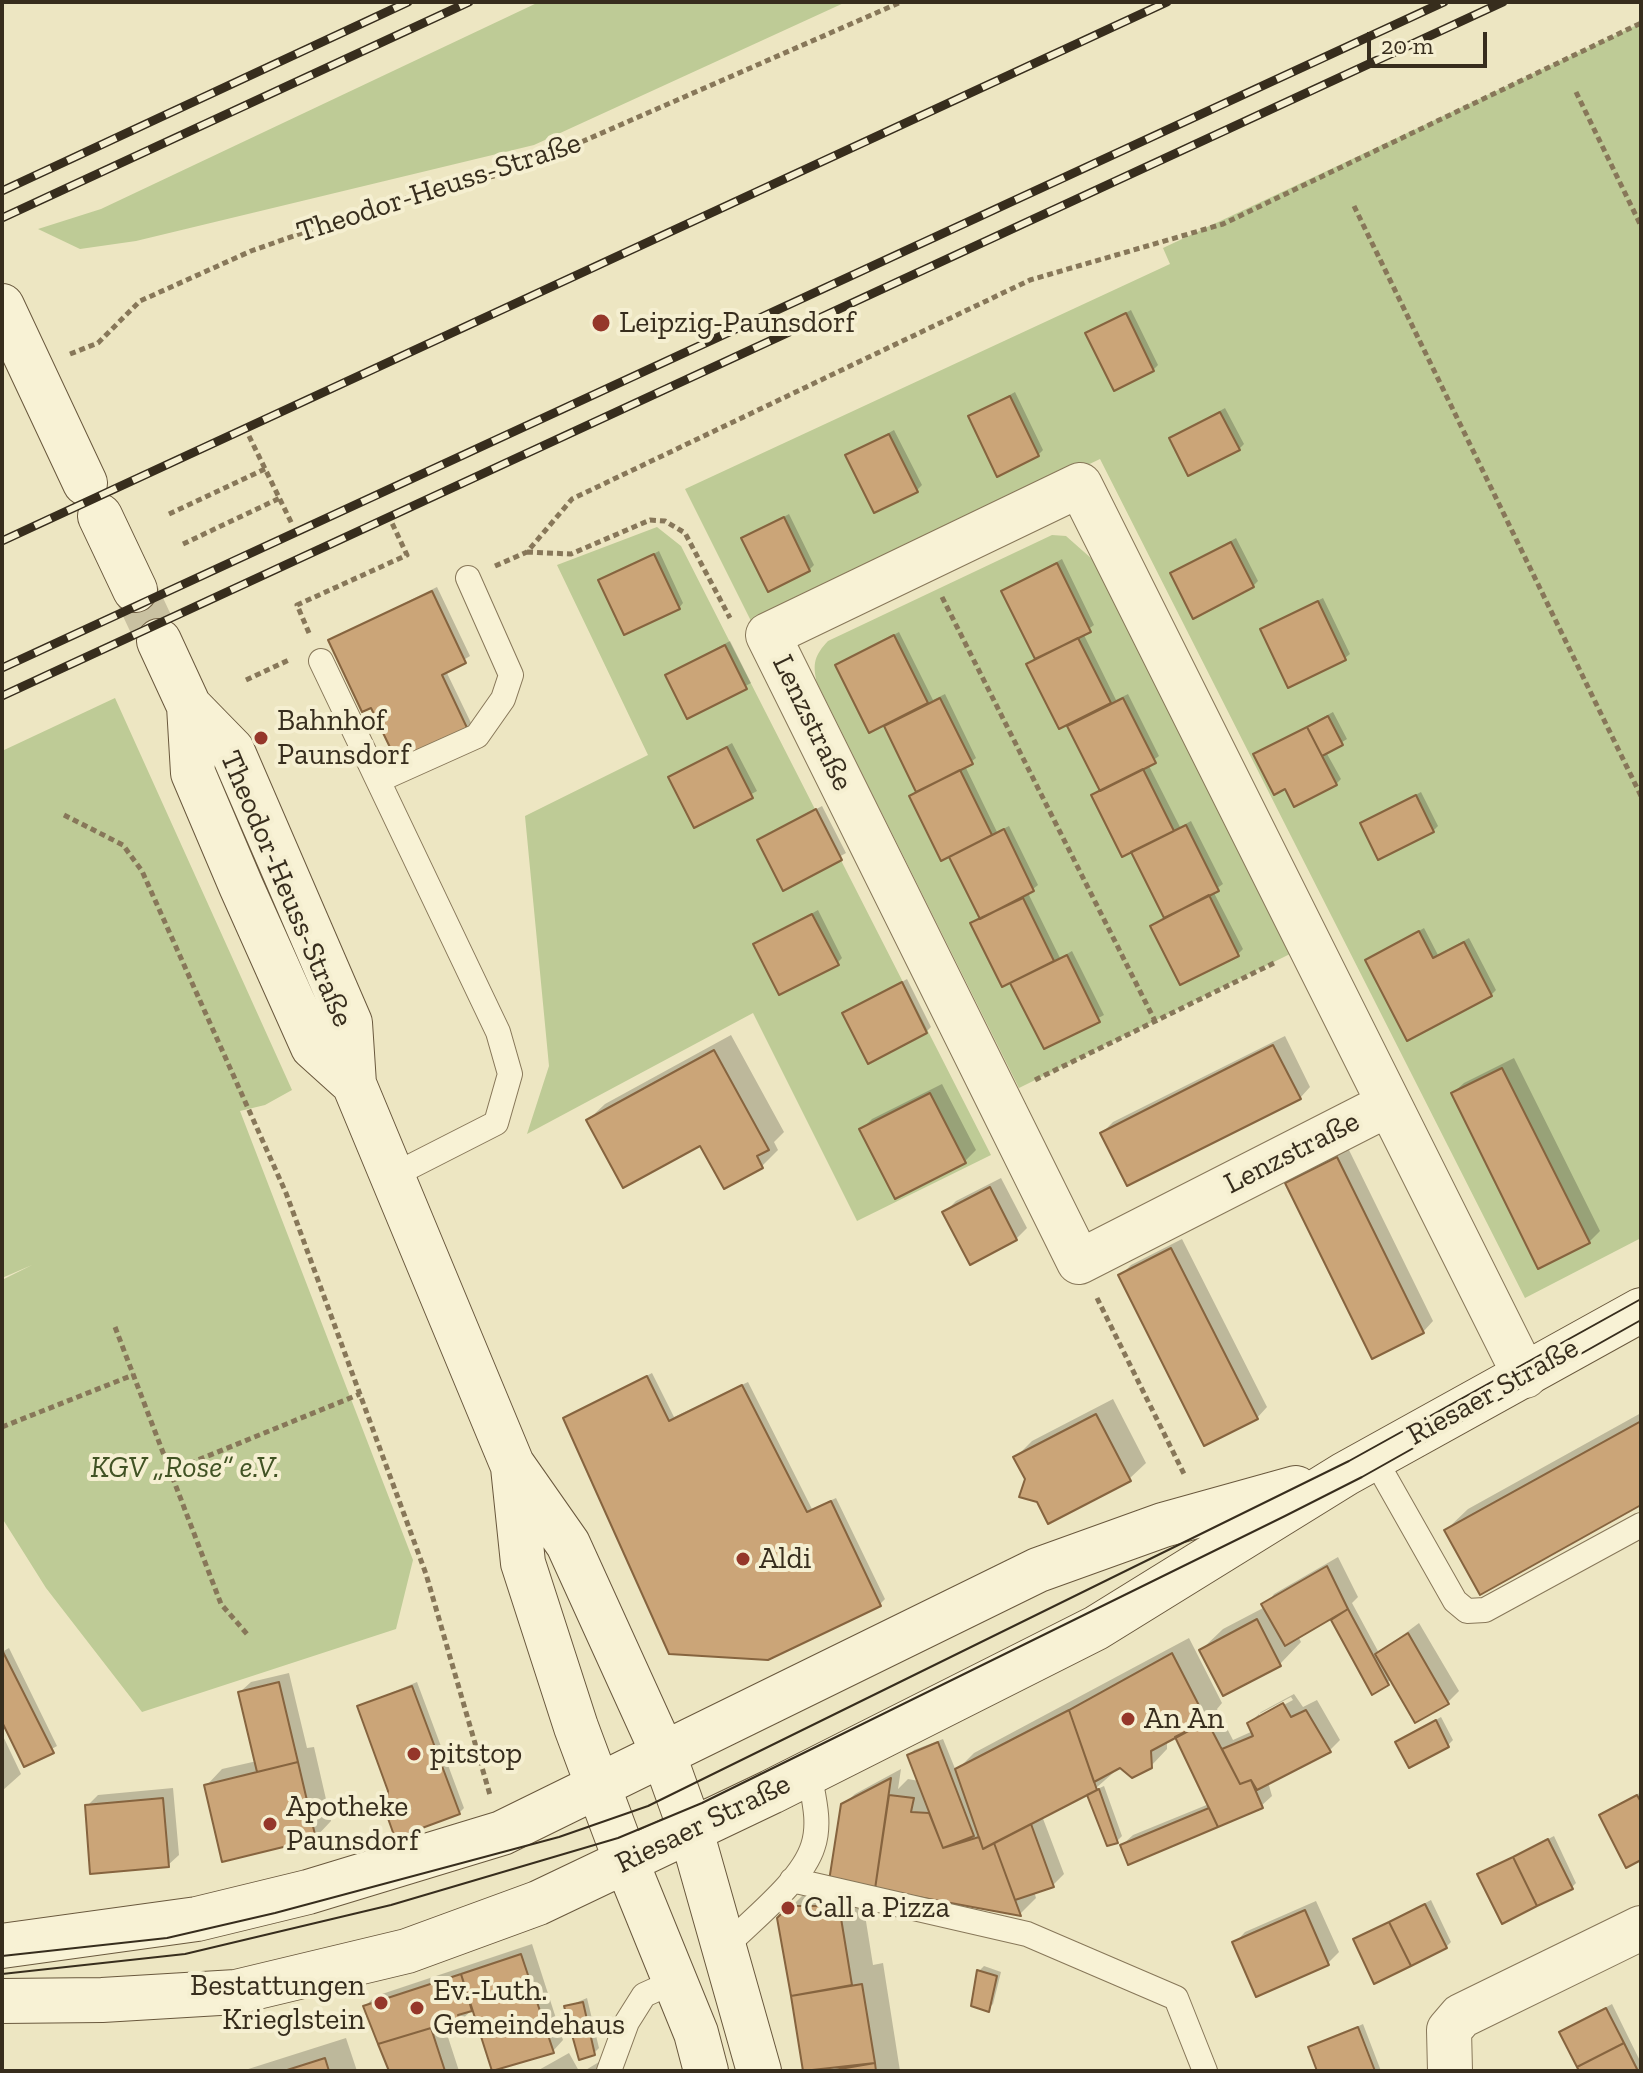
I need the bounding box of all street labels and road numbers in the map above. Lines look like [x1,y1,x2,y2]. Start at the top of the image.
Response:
street label: Theodor-Heuss-Straße [292,125,586,251]
street label: Lenzstraße [764,649,860,797]
street label: Theodor-Heuss-Straße [212,745,360,1033]
street label: Lenzstraße [1219,1104,1365,1202]
street label: Riesaer Straße [1401,1330,1585,1454]
street label: Riesaer Straße [610,1766,796,1882]

